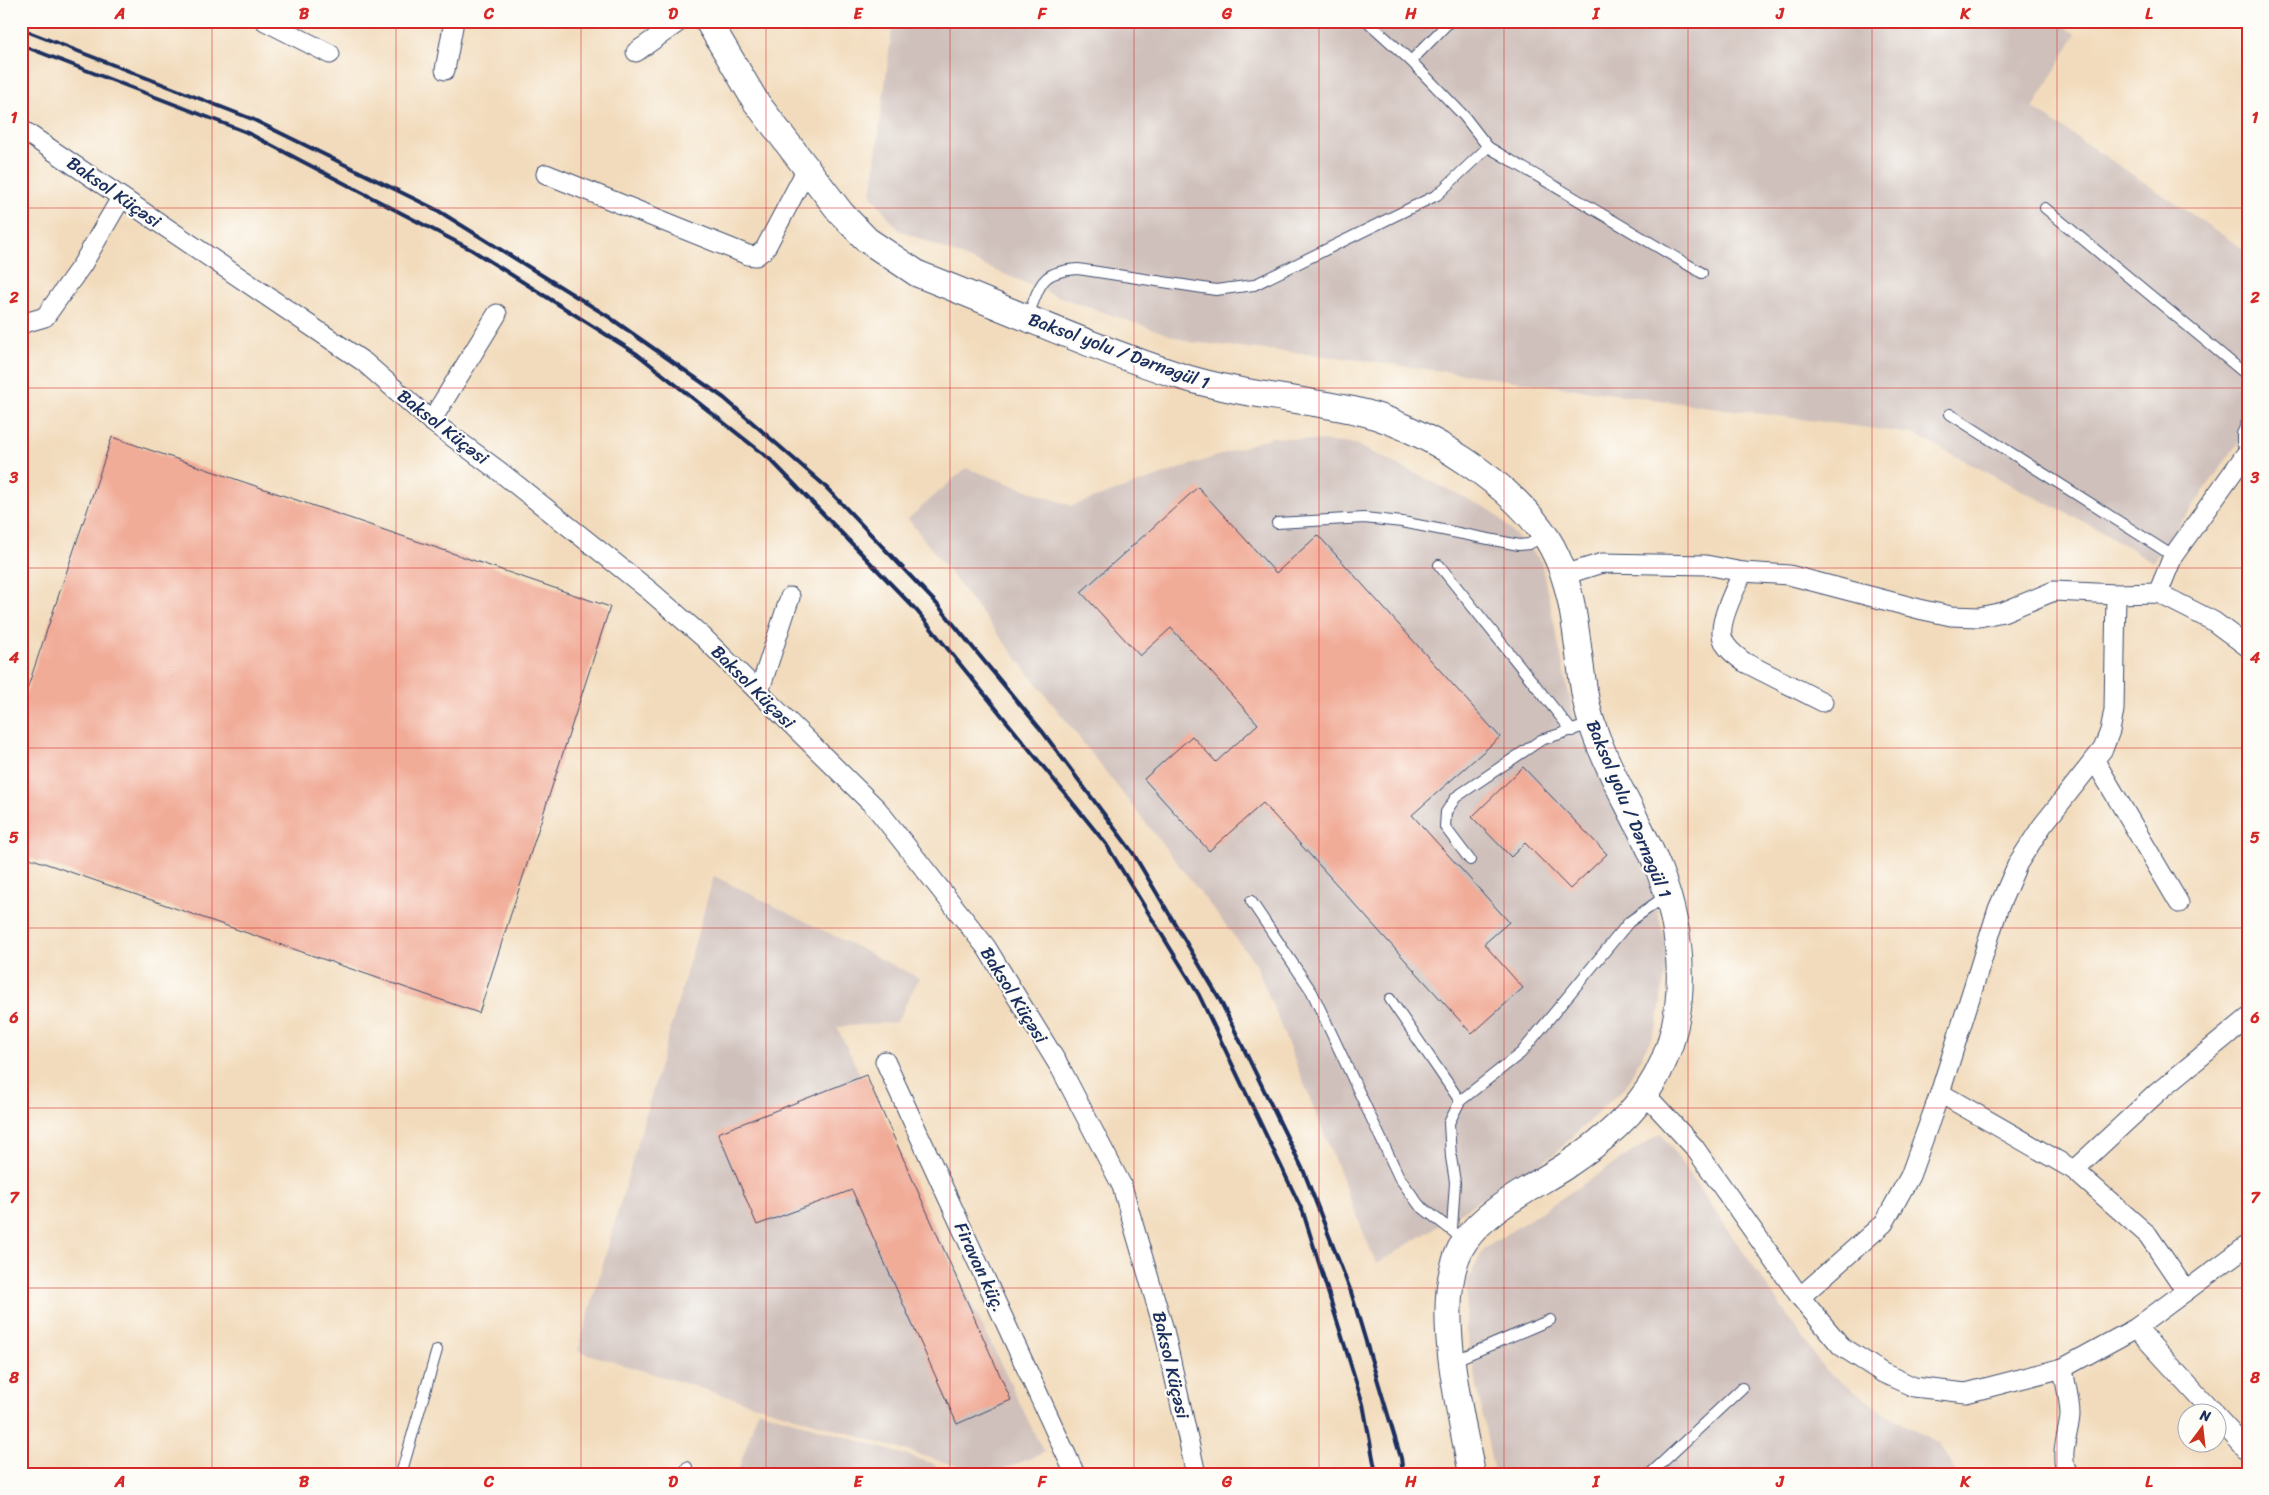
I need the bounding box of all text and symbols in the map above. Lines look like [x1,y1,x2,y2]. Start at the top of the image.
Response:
text: A [114,0,125,28]
text: B [299,0,310,28]
text: C [483,0,495,28]
text: D [668,0,678,28]
text: E [854,0,864,28]
text: F [1037,0,1048,28]
text: G [1221,0,1233,28]
text: H [1404,0,1417,28]
text: I [1592,0,1601,28]
text: J [1775,0,1785,28]
text: K [1959,0,1971,28]
text: L [2145,0,2153,28]
text: 1 [11,103,18,132]
text: 1 [2252,103,2259,132]
street label: Baksol Küçəsi [60,148,169,237]
text: 2 [8,283,19,312]
text: 2 [2249,283,2260,312]
street label: Baksol yolu / Dərnəgül 1 [1024,303,1215,399]
street label: Baksol Küçəsi [390,381,497,474]
text: 3 [9,463,19,492]
text: 3 [2250,463,2260,492]
street label: Baksol Küçəsi [703,637,804,738]
text: 4 [8,643,19,672]
text: 4 [2249,643,2260,672]
street label: Baksol yolu / Dərnəgül 1 [1577,715,1681,903]
text: 5 [9,823,19,852]
text: 5 [2250,823,2260,852]
street label: Baksol Küçəsi [971,940,1057,1051]
text: 6 [8,1003,19,1032]
text: 6 [2249,1003,2260,1032]
text: 7 [9,1183,20,1212]
text: 7 [2250,1183,2261,1212]
street label: Firavan küç. [945,1216,1015,1318]
street label: Baksol Küçəsi [1143,1308,1199,1423]
text: 8 [8,1363,19,1392]
text: 8 [2249,1363,2260,1392]
north arrow [2176,1402,2226,1452]
text: N [2196,1402,2213,1429]
text: A [114,1467,125,1495]
text: B [299,1467,310,1495]
text: C [483,1467,495,1495]
text: D [668,1467,678,1495]
text: E [854,1467,864,1495]
text: F [1037,1467,1048,1495]
text: G [1221,1467,1233,1495]
text: H [1404,1467,1417,1495]
text: I [1592,1467,1601,1495]
text: J [1775,1467,1785,1495]
text: K [1959,1467,1971,1495]
text: L [2145,1467,2153,1495]

